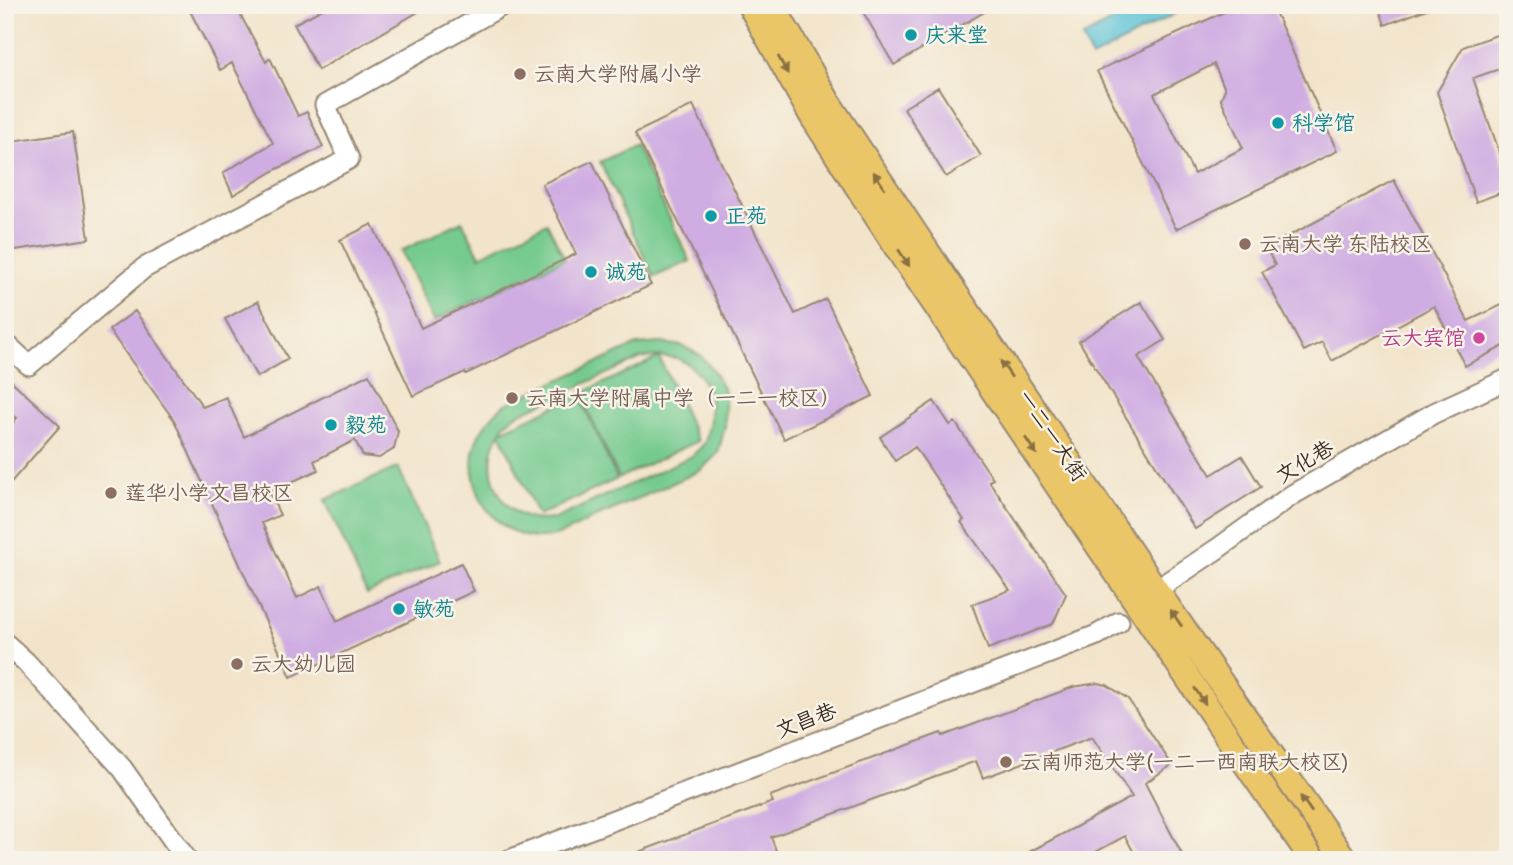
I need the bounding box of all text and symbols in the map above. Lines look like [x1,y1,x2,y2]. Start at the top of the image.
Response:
place label: 庆来堂 [925,22,988,49]
marker: 庆来堂 [903,27,919,43]
one-way arrow [777,55,789,75]
place label: 云南大学附属小学 [534,61,702,88]
marker: 云南大学附属小学 [512,66,528,82]
place label: 科学馆 [1292,110,1355,137]
marker: 科学馆 [1270,115,1286,131]
one-way arrow [873,170,886,190]
place label: 正苑 [725,203,767,230]
marker: 正苑 [703,208,719,224]
place label: 云南大学 东陆校区 [1259,231,1432,258]
marker: 云南大学 东陆校区 [1237,236,1253,252]
one-way arrow [897,248,910,267]
place label: 诚苑 [605,259,647,286]
marker: 诚苑 [583,264,599,280]
place label: 云大宾馆 [1381,325,1465,352]
marker: 云大宾馆 [1471,330,1487,346]
one-way arrow [1000,359,1013,379]
place label: 云南大学附属中学（一二一校区） [526,385,841,412]
street label: 一二一大街 [1011,385,1093,487]
marker: 云南大学附属中学（一二一校区） [504,390,520,406]
place label: 毅苑 [345,412,387,439]
marker: 毅苑 [323,417,339,433]
street label: 文化巷 [1271,434,1339,490]
one-way arrow [1024,437,1038,455]
place label: 莲华小学文昌校区 [125,480,293,507]
marker: 莲华小学文昌校区 [103,485,119,501]
place label: 敏苑 [413,596,455,623]
marker: 敏苑 [391,601,407,617]
one-way arrow [1169,609,1183,627]
place label: 云大幼儿园 [251,651,356,678]
marker: 云大幼儿园 [229,656,245,672]
one-way arrow [1193,686,1206,705]
street label: 文昌巷 [772,697,840,745]
place label: 云南师范大学(一二一西南联大校区) [1020,749,1349,776]
marker: 云南师范大学(一二一西南联大校区) [998,754,1014,770]
one-way arrow [1299,795,1313,813]

